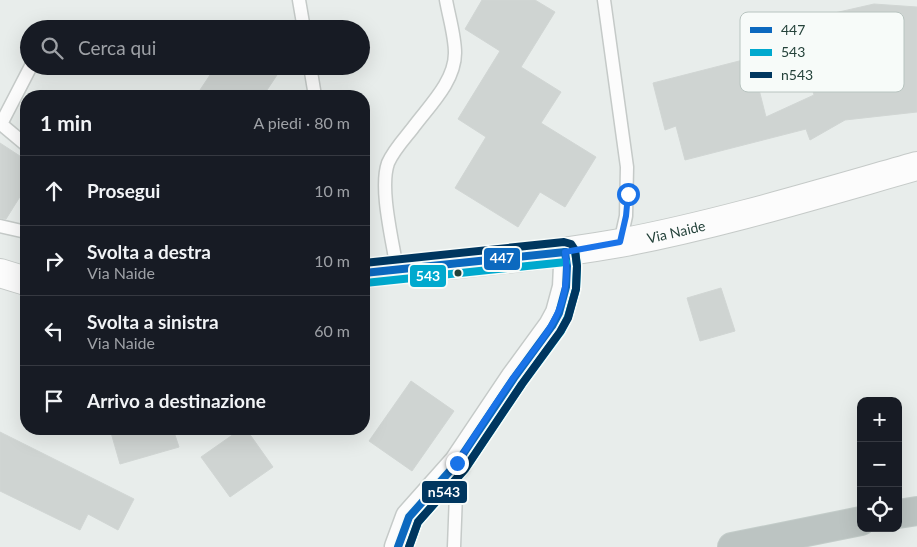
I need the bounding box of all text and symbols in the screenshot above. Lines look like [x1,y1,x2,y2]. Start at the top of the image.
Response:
legend [740,12,904,92]
search box [20,20,370,75]
text: 447 [781,21,805,38]
icon: search [38,34,66,62]
text: Cerca qui [78,36,156,59]
text: 543 [781,43,805,60]
text: n543 [781,66,813,83]
text: 1 min [40,110,92,135]
text: A piedi · 80 m [253,113,350,132]
icon: ahead [40,177,68,205]
text: Prosegui [87,179,160,202]
text: 10 m [314,181,350,200]
route start [617,183,640,206]
street label: Via Naide [645,216,707,246]
text: Svolta a destra [87,240,211,263]
icon: right [40,247,68,275]
line badge: 447 [483,247,521,271]
text: 447 [490,249,514,266]
text: 10 m [314,251,350,270]
text: Via Naide [87,263,155,282]
line badge: 543 [409,264,447,288]
text: 543 [416,267,440,284]
unlabelled marker [453,268,463,278]
text: Svolta a sinistra [87,310,219,333]
icon: left [40,317,68,345]
text: 60 m [314,321,350,340]
text: Via Naide [87,333,155,352]
icon: arrive [40,387,68,415]
text: Arrivo a destinazione [87,389,266,412]
map controls [857,397,902,532]
button: + [857,397,902,442]
button: − [857,442,902,487]
route end [446,452,469,475]
line badge: n543 [421,480,468,504]
text: n543 [428,483,460,500]
button: locate [857,487,902,532]

